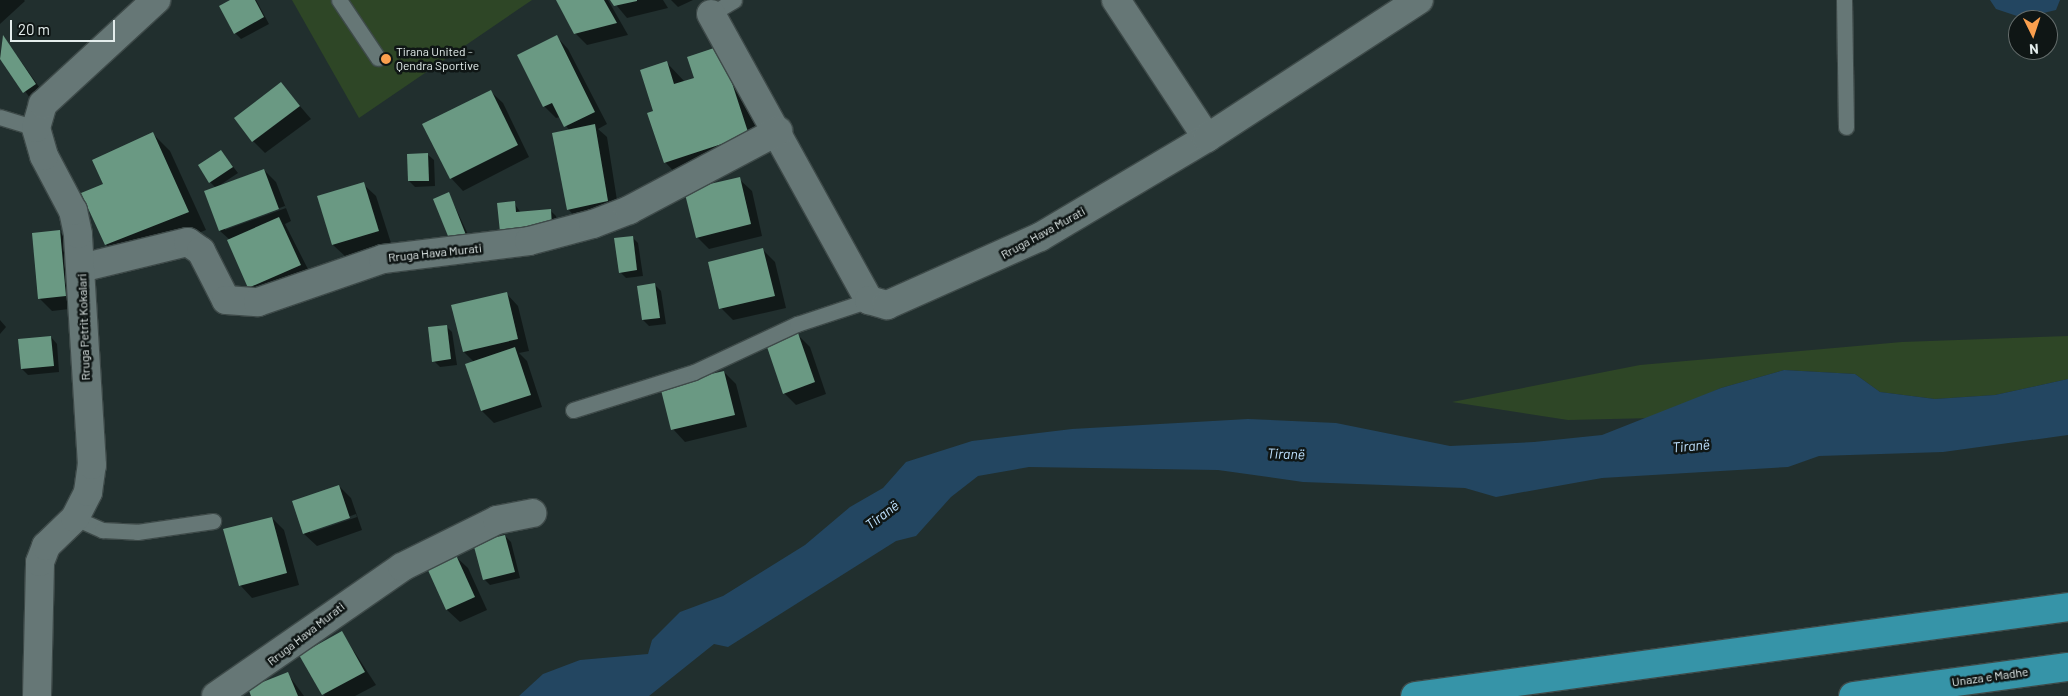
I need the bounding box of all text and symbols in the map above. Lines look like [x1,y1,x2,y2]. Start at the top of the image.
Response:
scale bar [12,10,118,42]
north arrow [2008,10,2058,60]
text: 20 m [18,20,50,38]
text: N [2029,41,2039,58]
place label: Tirana United - Qendra Sportive [396,45,479,73]
marker: Tirana United - Qendra Sportive [380,53,392,65]
street label: Rruga Hava Murati [998,204,1088,262]
street label: Rruga Hava Murati [388,241,482,265]
street label: Rruga Petrit Kokalari [75,273,93,381]
water label: Tiranë [1672,436,1710,456]
water label: Tiranë [1267,445,1305,463]
water label: Tiranë [862,497,902,533]
street label: Rruga Hava Murati [265,599,347,669]
street label: Unaza e Madhe [1951,665,2029,689]

